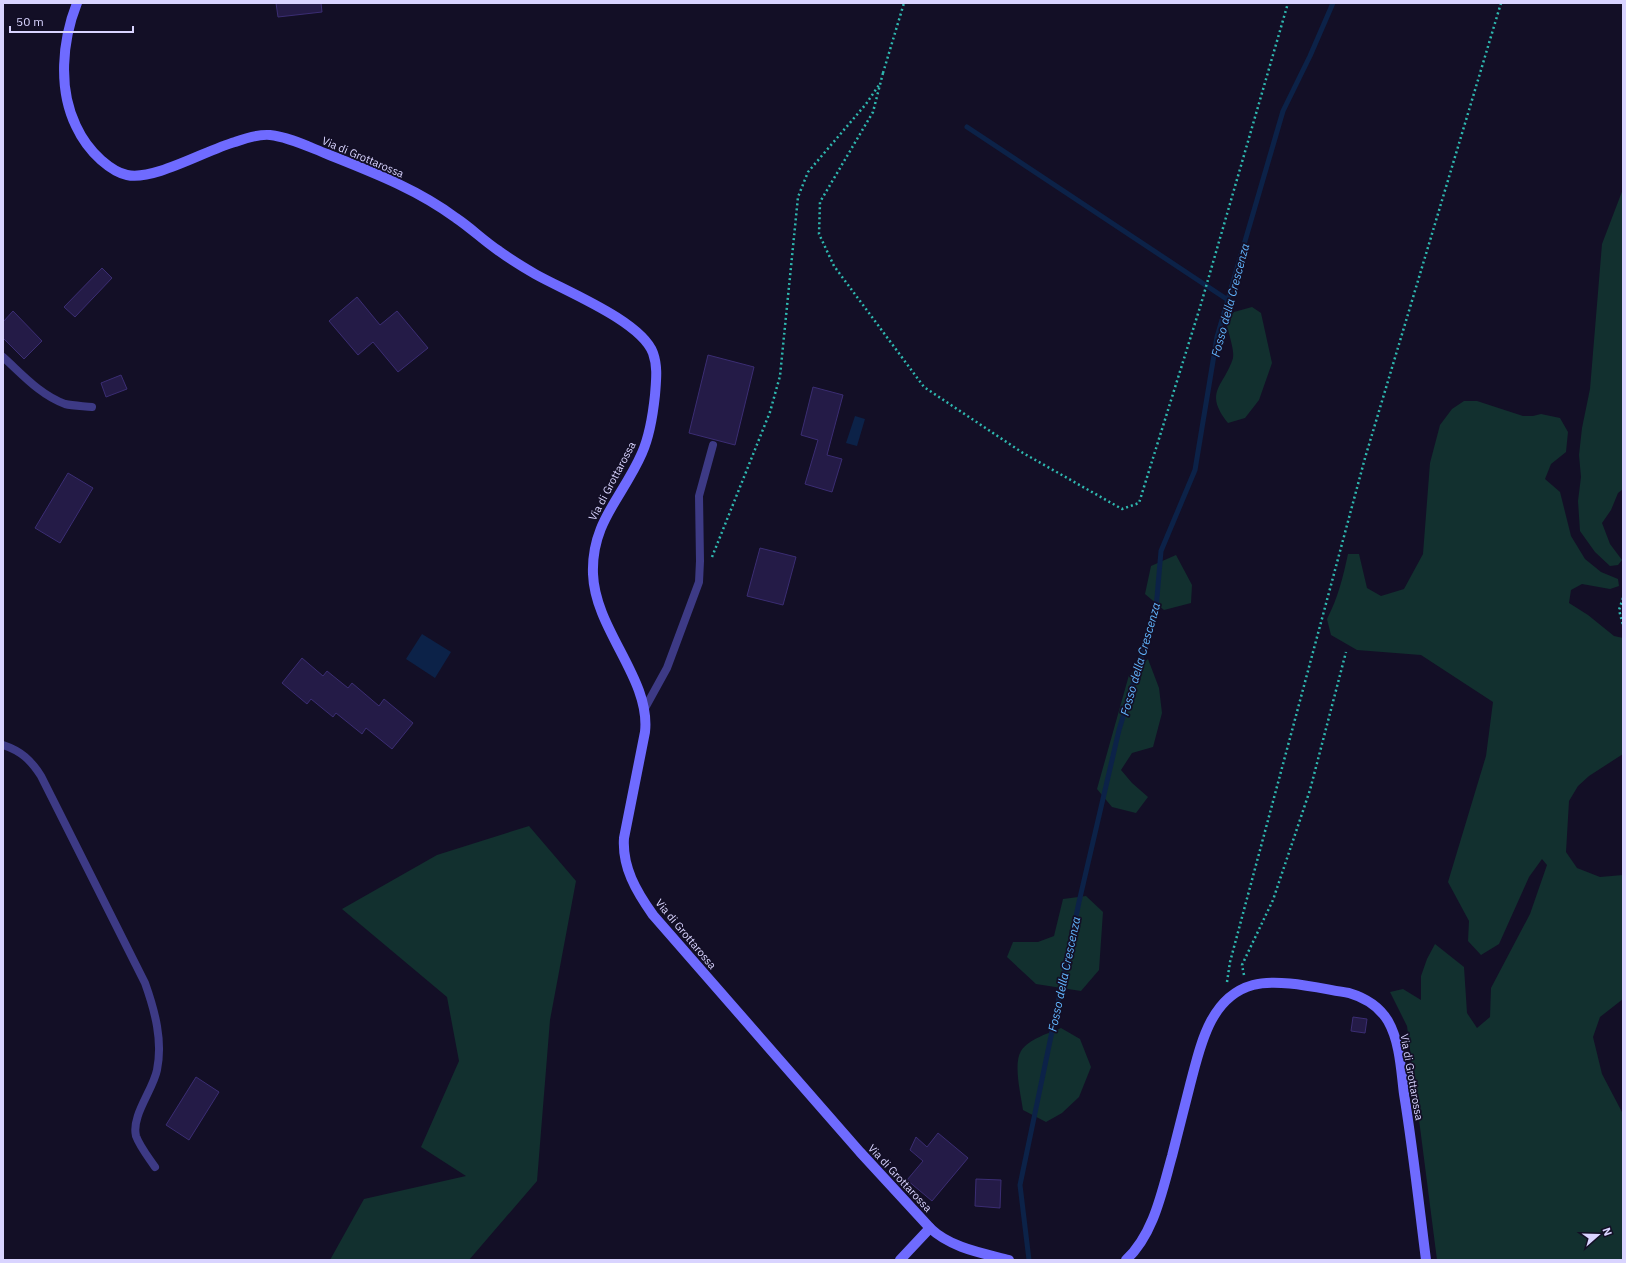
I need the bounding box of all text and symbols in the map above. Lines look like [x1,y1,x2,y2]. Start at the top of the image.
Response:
scale bar [10,8,133,34]
text: 50 m [16,14,44,29]
street label: Via di Grottarossa [320,133,406,181]
water label: Fosso della Crescenza [1208,242,1252,358]
street label: Via di Grottarossa [585,439,639,523]
water label: Fosso della Crescenza [1117,601,1163,717]
street label: Via di Grottarossa [652,896,720,972]
water label: Fosso della Crescenza [1045,915,1083,1033]
street label: Via di Grottarossa [1398,1033,1427,1121]
street label: Via di Grottarossa [865,1141,935,1215]
north arrow [1578,1215,1618,1255]
text: N [1599,1225,1615,1238]

